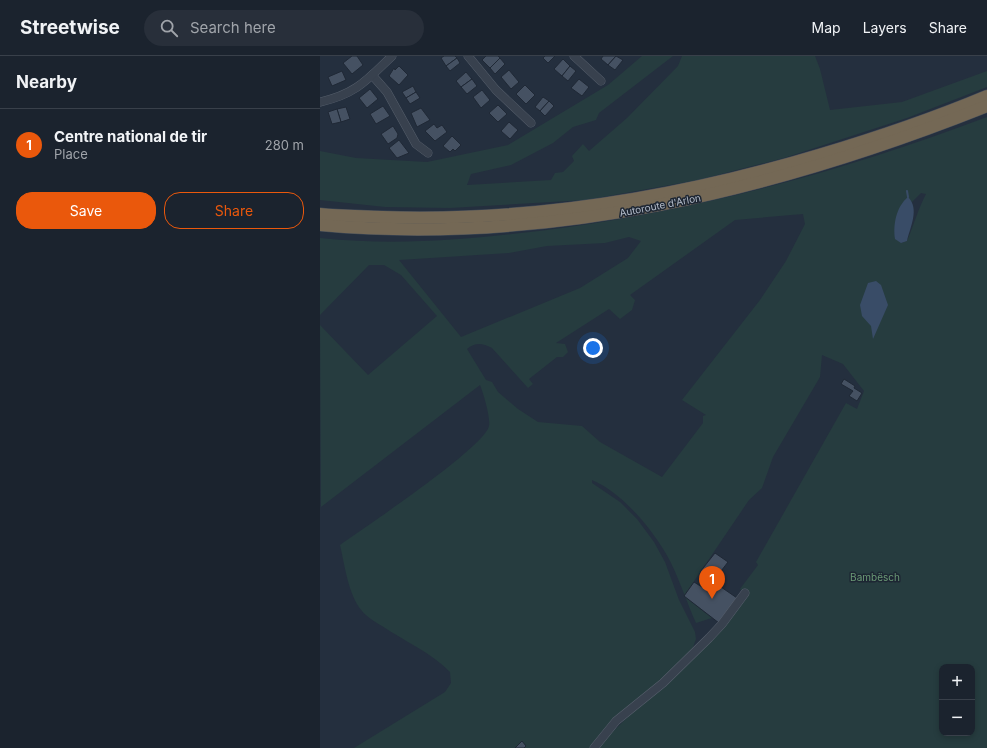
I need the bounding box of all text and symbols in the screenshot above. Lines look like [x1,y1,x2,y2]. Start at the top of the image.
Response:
search box [144,10,424,46]
text: Streetwise [20,16,120,39]
icon: search [158,17,180,39]
text: Search here [190,18,276,37]
text: Map [812,19,841,36]
text: Layers [863,19,907,36]
text: Share [929,19,967,36]
text: Nearby [16,72,77,92]
text: Centre national de tir [54,127,207,146]
text: 1 [26,137,32,153]
text: 280 m [265,137,304,153]
text: Place [54,146,88,162]
street label: Autoroute d'Arlon [618,191,702,219]
button: Save [16,192,156,229]
button: Share [164,192,304,229]
your location [583,338,603,358]
pin: 1 [699,566,725,599]
park label: Bambësch [850,571,900,583]
map controls [939,664,975,736]
button: + [939,664,975,700]
button: − [939,700,975,736]

